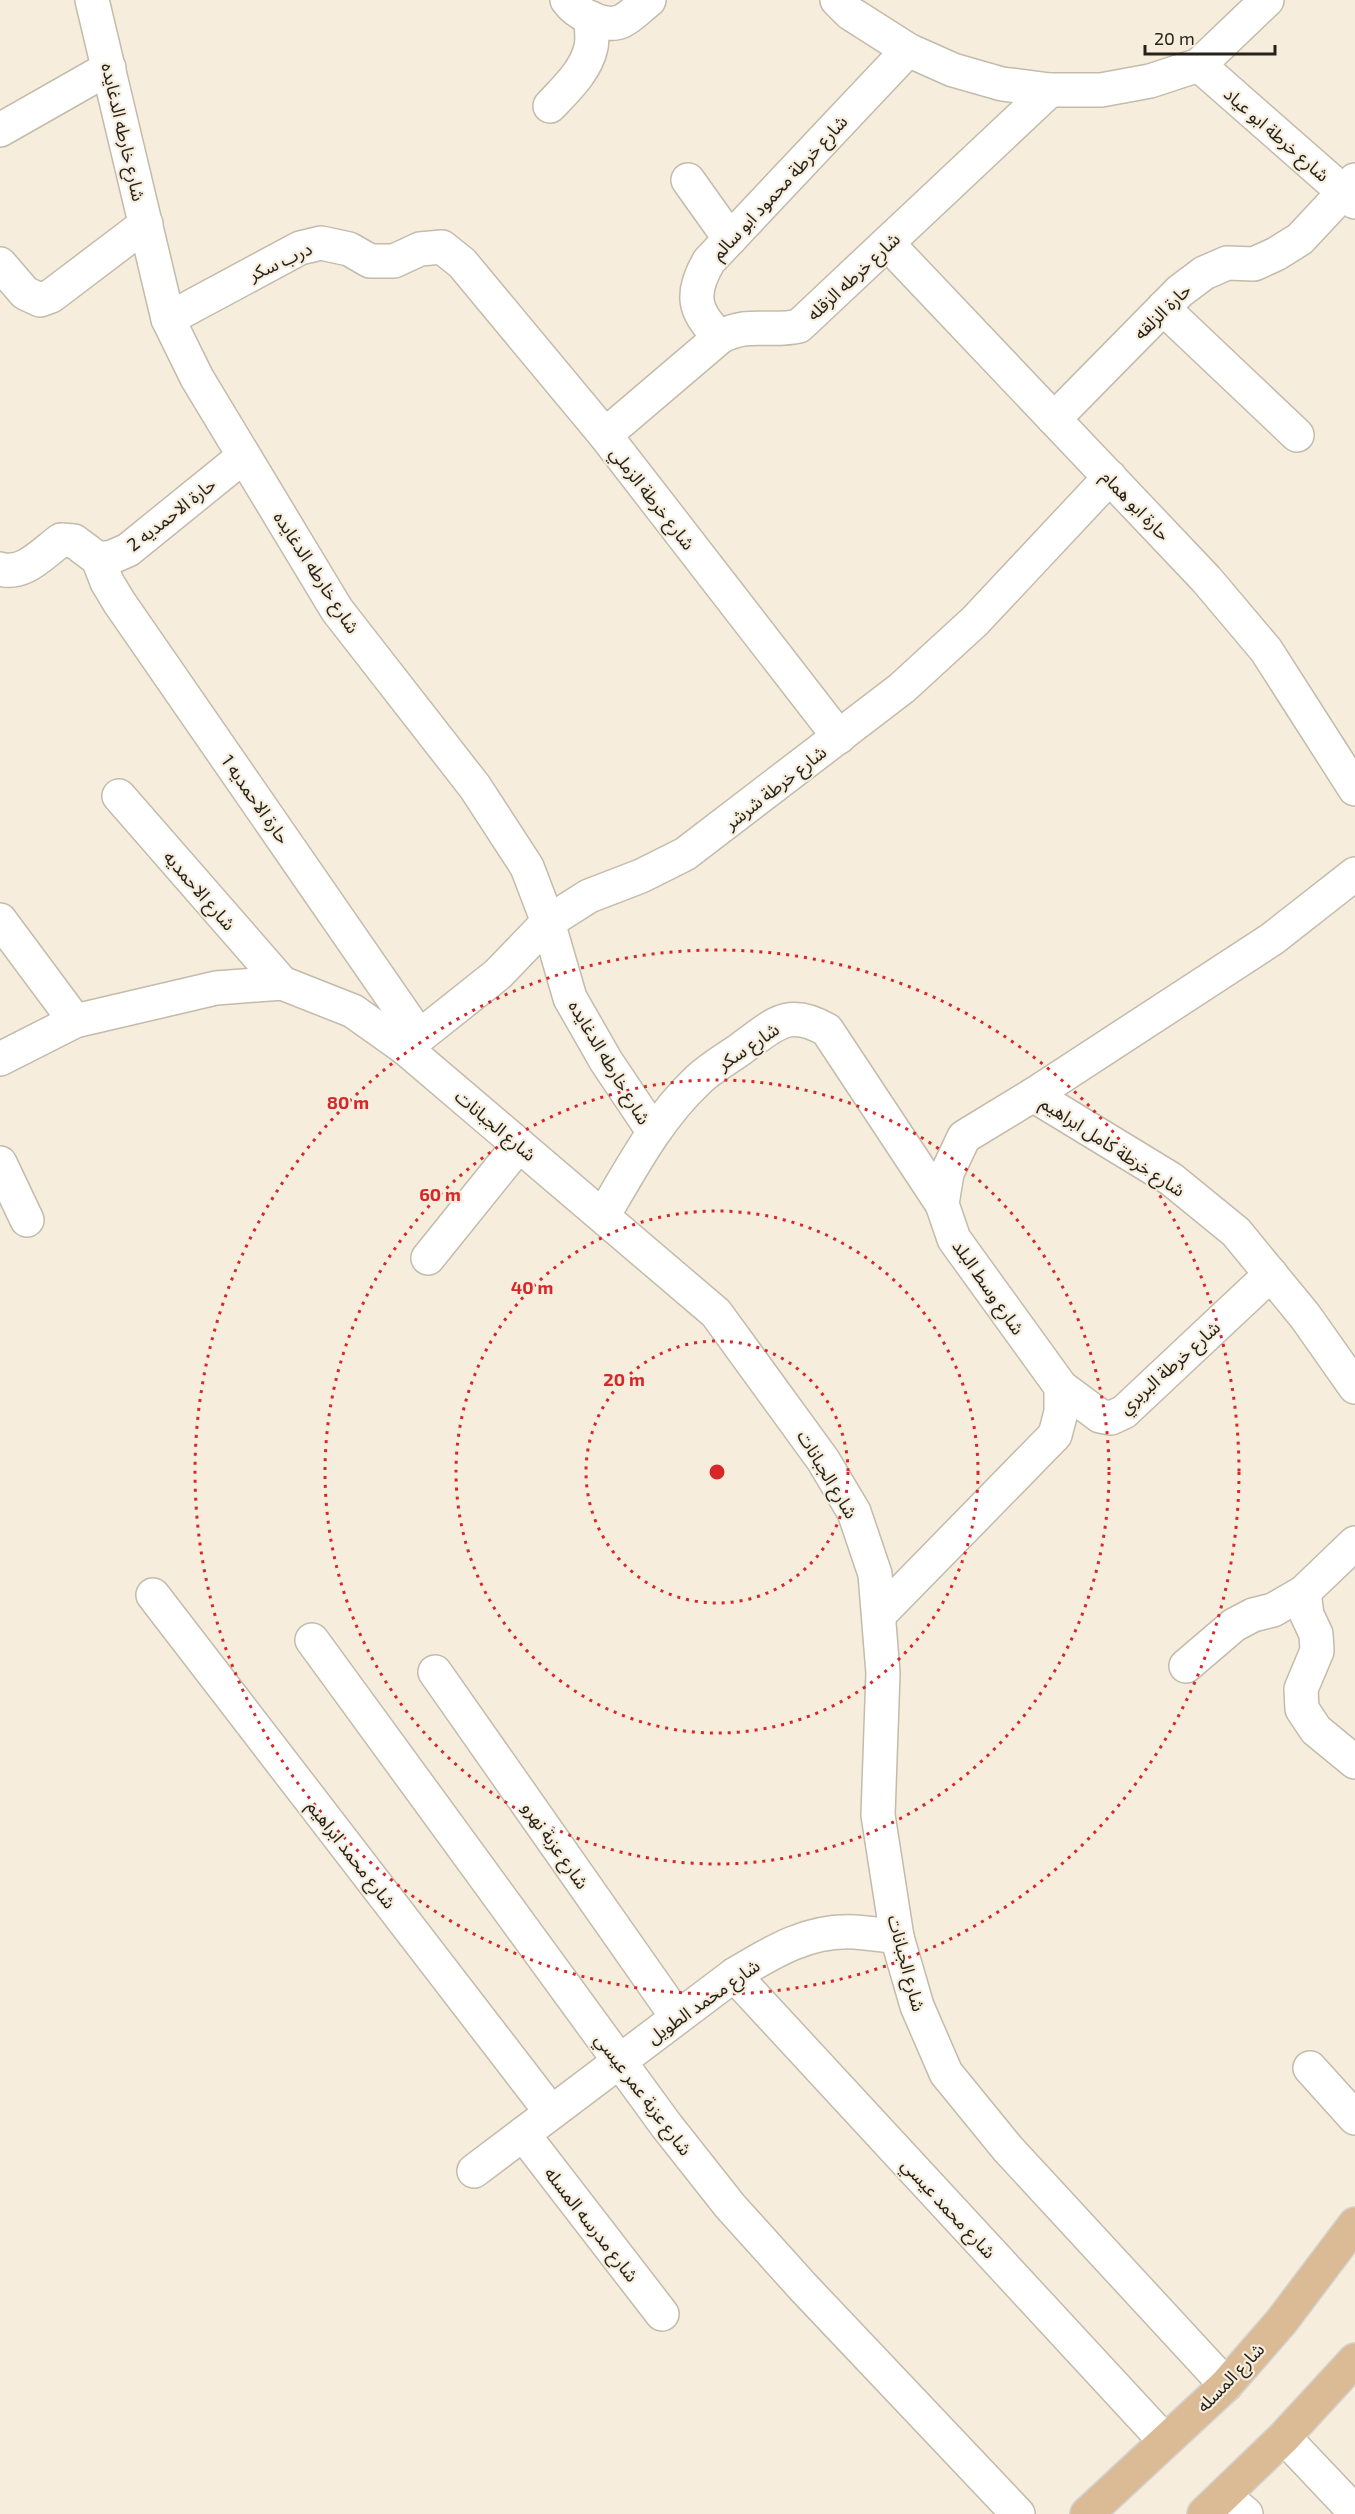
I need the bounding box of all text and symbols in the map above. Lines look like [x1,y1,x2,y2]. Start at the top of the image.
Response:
scale bar [1145,18,1276,56]
text: 20 m [1154,27,1195,49]
street label: شارع خارطه الدغايده [94,61,151,204]
street label: شارع خرطة ابو عياد [1217,82,1334,189]
street label: شارع خرطة محمود ابو سالم [706,110,855,267]
street label: شارع خرطه الزقله [802,227,907,328]
street label: درب سكر [244,237,316,287]
street label: حارة الزلقه [1129,278,1196,344]
street label: شارع خرطة الزملي [603,442,700,556]
street label: حارة ابو همام [1094,465,1175,548]
street label: حارة الاحمديه 2 [122,473,220,556]
street label: شارع خارطه الدغايده [266,507,365,639]
street label: شارع خرطة شرشر [719,740,833,837]
street label: حارة الاحمديه 1 [216,750,295,848]
street label: شارع الاحمديه [156,846,241,937]
street label: شارع خارطه الدغايده [561,996,656,1130]
street label: شارع سكر [712,1017,785,1078]
street label: شارع الجبانات [448,1085,541,1168]
text: 80 m [327,1091,369,1113]
street label: شارع خرطة كامل ابراهيم [1034,1091,1189,1204]
text: 60 m [419,1183,461,1205]
street label: شارع وسط البلد [945,1235,1030,1341]
text: 40 m [511,1276,553,1298]
street label: شارع خرطة البربري [1114,1316,1227,1421]
text: 20 m [603,1368,645,1390]
street label: شارع الجبانات [790,1426,863,1524]
centre of rings [707,1462,727,1482]
street label: شارع محمد ابراهيم [300,1796,401,1915]
street label: شارع عزبة نهرو [515,1797,594,1895]
street label: شارع الجبانات [880,1912,930,2015]
street label: شارع محمد الطويل [642,1954,766,2051]
street label: شارع عزبة عمر عيسي [588,2029,697,2162]
street label: شارع محمد عيسي [894,2154,1001,2265]
street label: شارع مدرسه المسله [537,2162,644,2288]
street label: شارع المسله [1192,2338,1271,2419]

